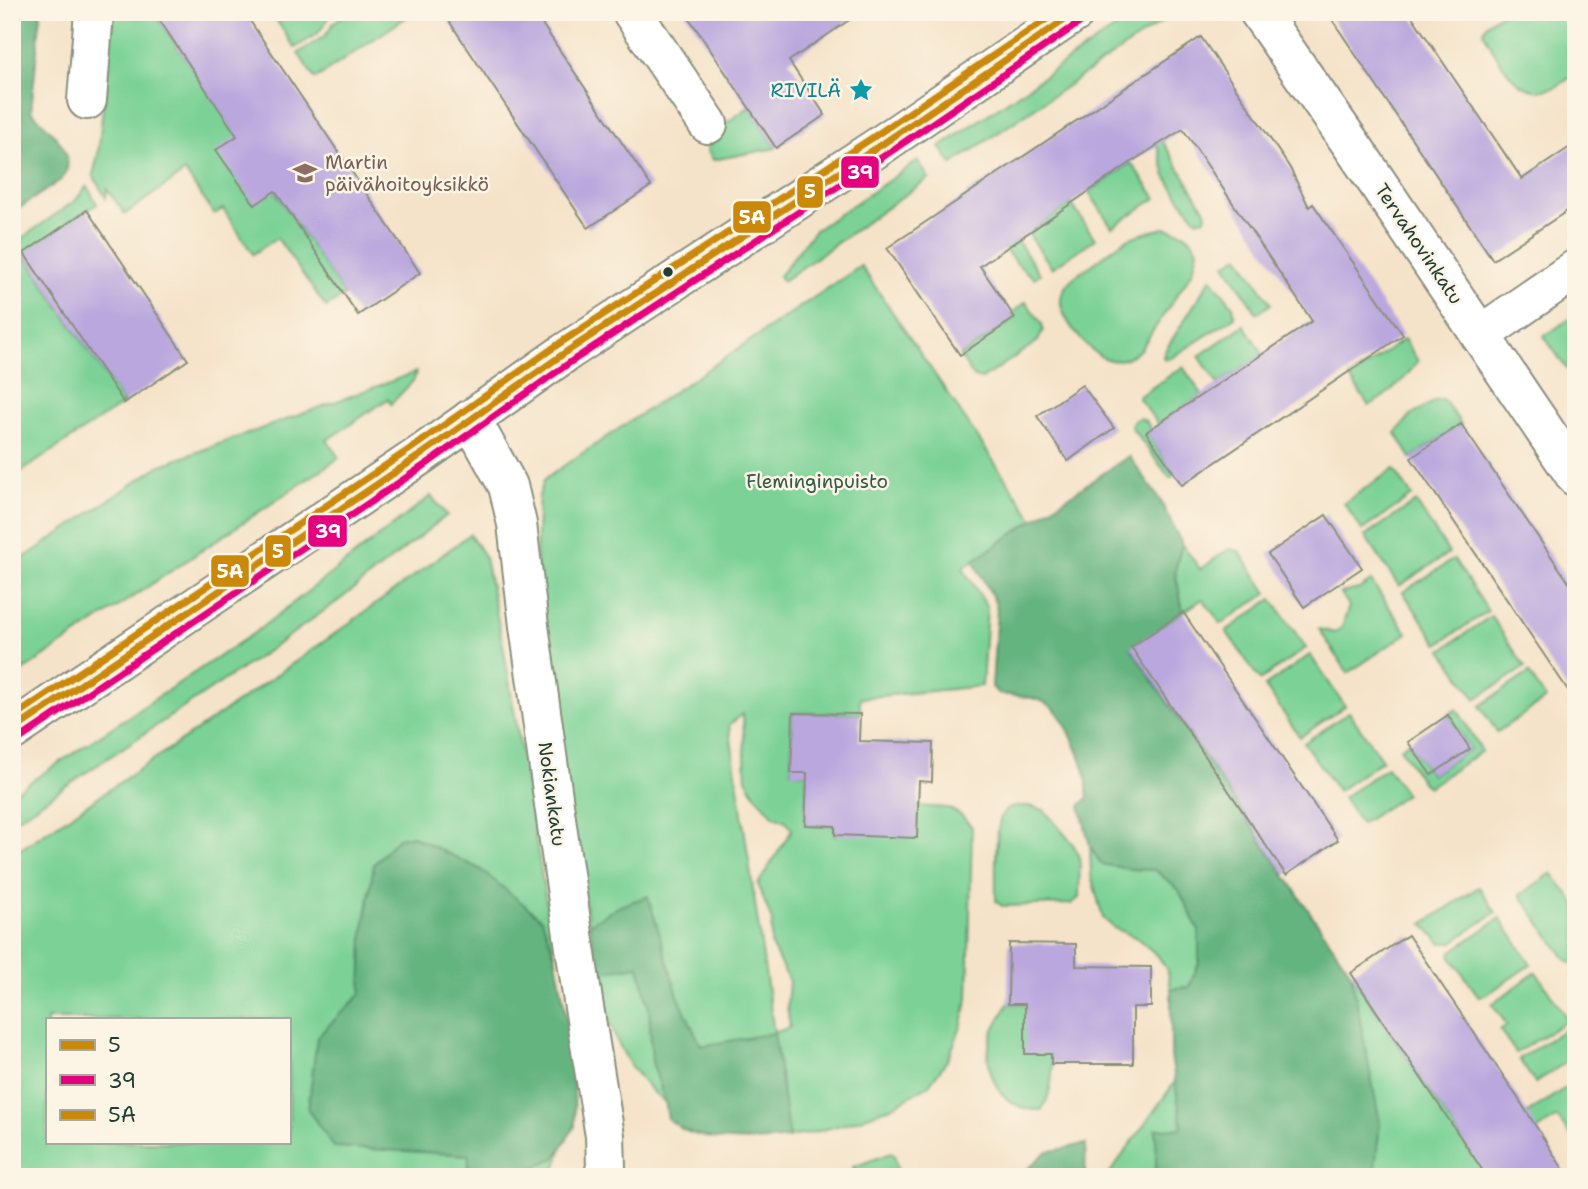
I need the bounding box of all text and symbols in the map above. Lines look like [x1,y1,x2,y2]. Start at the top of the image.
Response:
place icon: RIVILÄ [847,76,875,104]
place label: RIVILÄ [771,78,841,103]
place label: Martin päivähoitoyksikkö [325,150,489,197]
line badge: 39 [840,155,880,189]
school or university icon: Martin päivähoitoyksikkö [291,159,319,187]
text: 39 [847,160,873,185]
line badge: 5 [796,175,824,209]
text: 5 [804,179,816,204]
street label: Tervahovinkatu [1369,179,1469,309]
line badge: 5A [732,200,772,234]
text: 5A [739,205,765,230]
unlabelled marker [661,265,675,279]
park label: Fleminginpuisto [746,469,888,494]
line badge: 39 [307,514,348,548]
text: 39 [315,519,341,544]
line badge: 5 [264,534,292,568]
text: 5 [272,539,284,564]
line badge: 5A [210,554,250,588]
text: 5A [217,559,243,584]
street label: Nokiankatu [532,740,572,848]
legend [46,1018,290,1144]
text: 5 [108,1031,121,1059]
text: 39 [108,1067,136,1095]
text: 5A [108,1101,136,1129]

